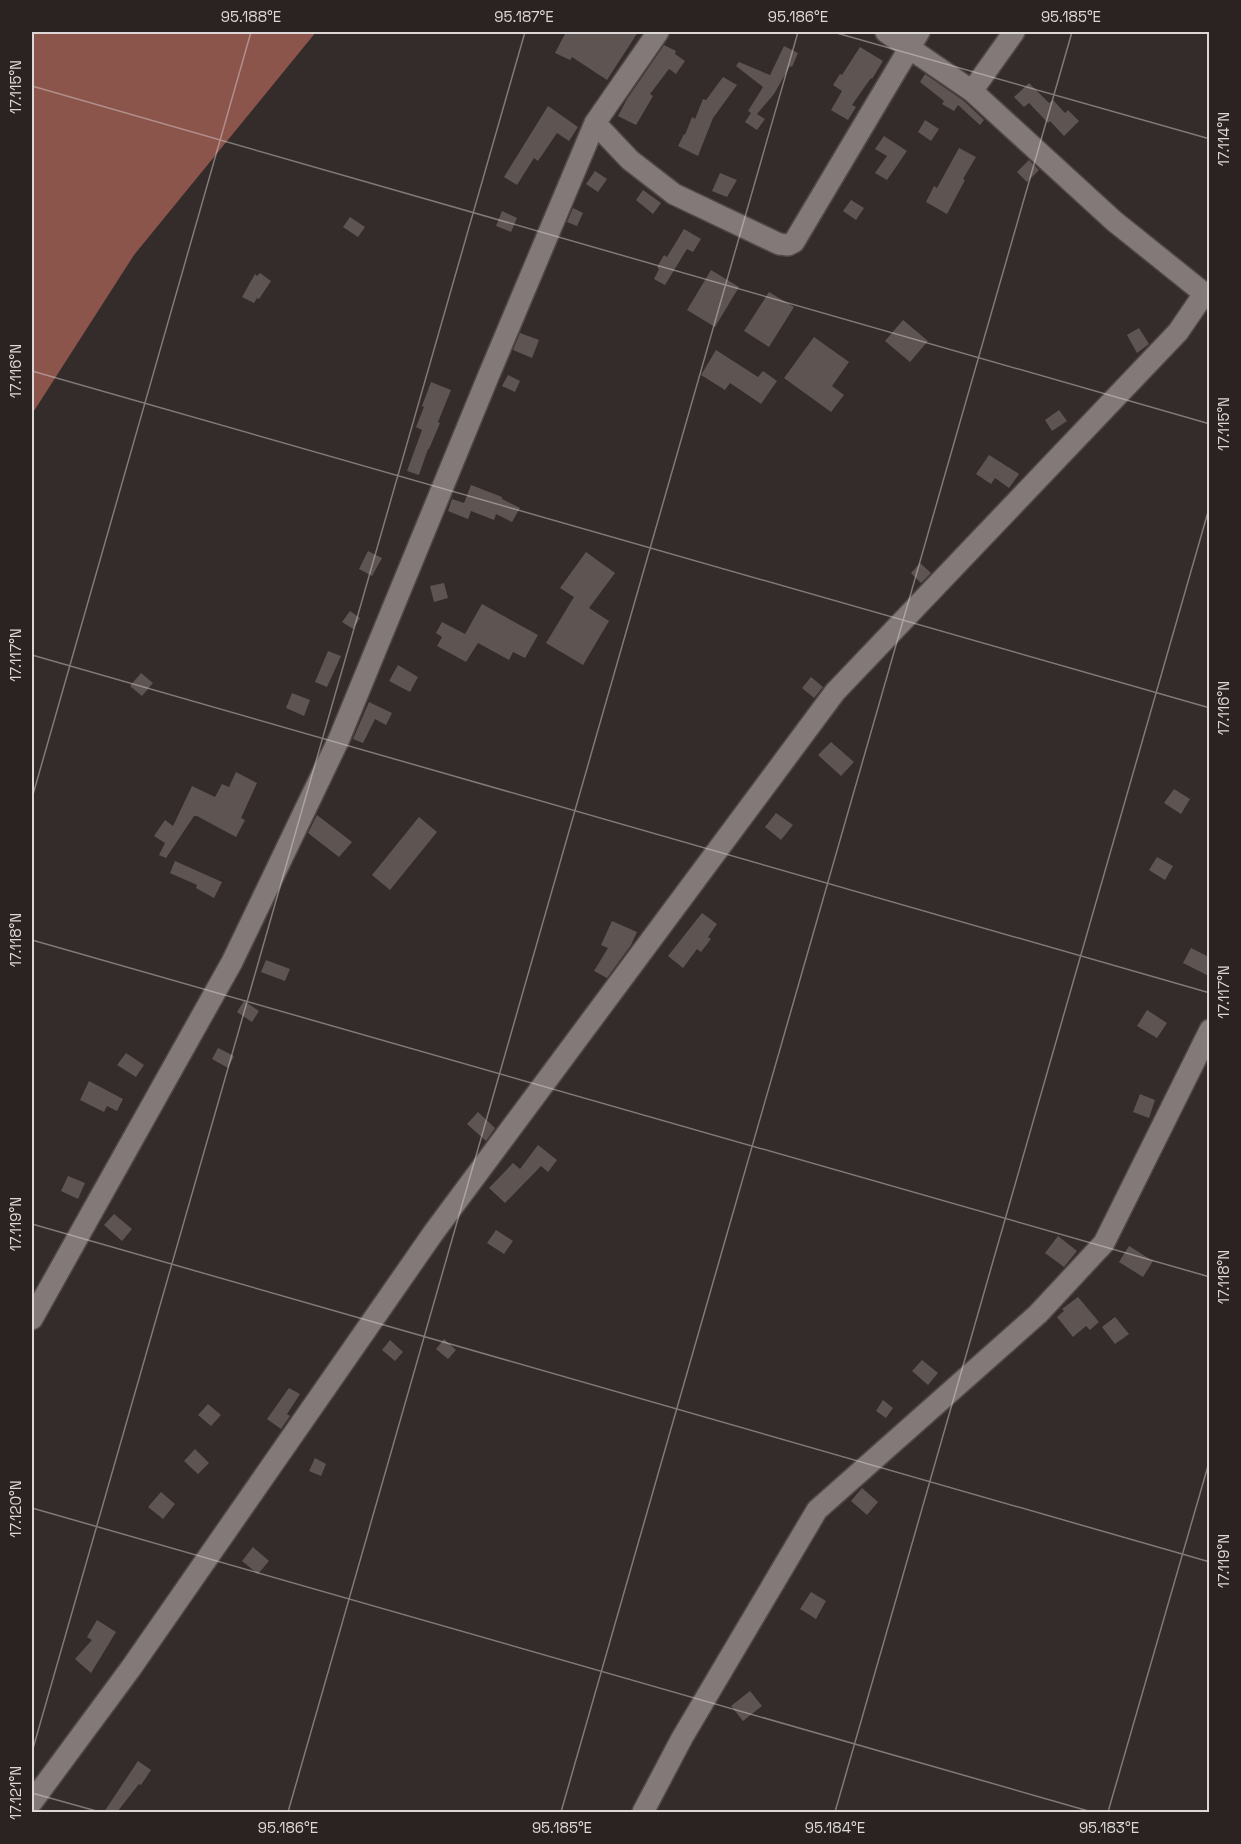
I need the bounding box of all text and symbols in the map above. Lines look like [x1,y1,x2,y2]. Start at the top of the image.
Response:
text: 95.188°E [221,7,281,26]
text: 95.187°E [494,7,554,26]
text: 95.186°E [768,7,828,26]
text: 95.185°E [1041,7,1101,26]
text: 17.115°N [6,60,25,114]
text: 17.114°N [1214,112,1233,166]
text: 17.116°N [6,344,25,398]
text: 17.115°N [1214,397,1233,451]
text: 17.117°N [6,628,25,682]
text: 17.116°N [1214,681,1233,735]
text: 17.118°N [6,913,25,967]
text: 17.117°N [1214,965,1233,1019]
text: 17.119°N [6,1197,25,1251]
text: 17.118°N [1214,1250,1233,1304]
text: 17.120°N [6,1480,25,1538]
text: 17.119°N [1214,1534,1233,1588]
text: 17.121°N [6,1766,25,1820]
text: 95.186°E [258,1818,318,1837]
text: 95.185°E [532,1818,592,1837]
text: 95.184°E [805,1818,865,1837]
text: 95.183°E [1079,1818,1139,1837]

